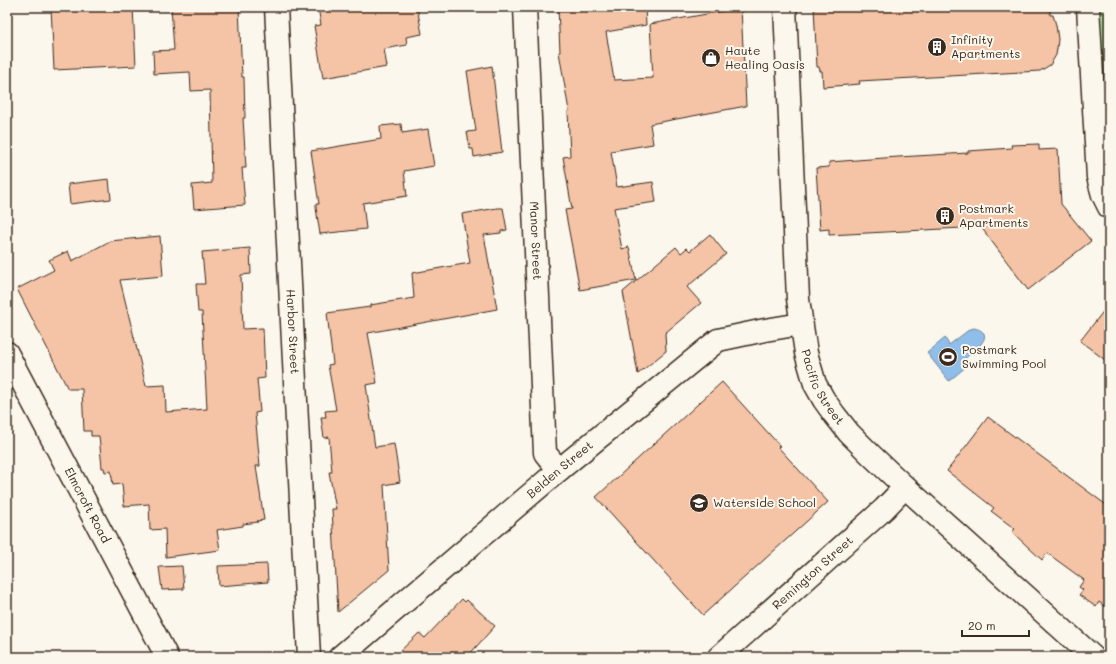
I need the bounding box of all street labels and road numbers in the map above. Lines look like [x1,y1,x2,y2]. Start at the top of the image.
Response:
street label: Manor Street [527,201,546,281]
street label: Harbor Street [283,289,304,374]
street label: Pacific Street [798,347,848,428]
street label: Belden Street [523,437,596,501]
street label: Elmcroft Road [61,464,115,546]
street label: Remington Street [768,532,856,613]

